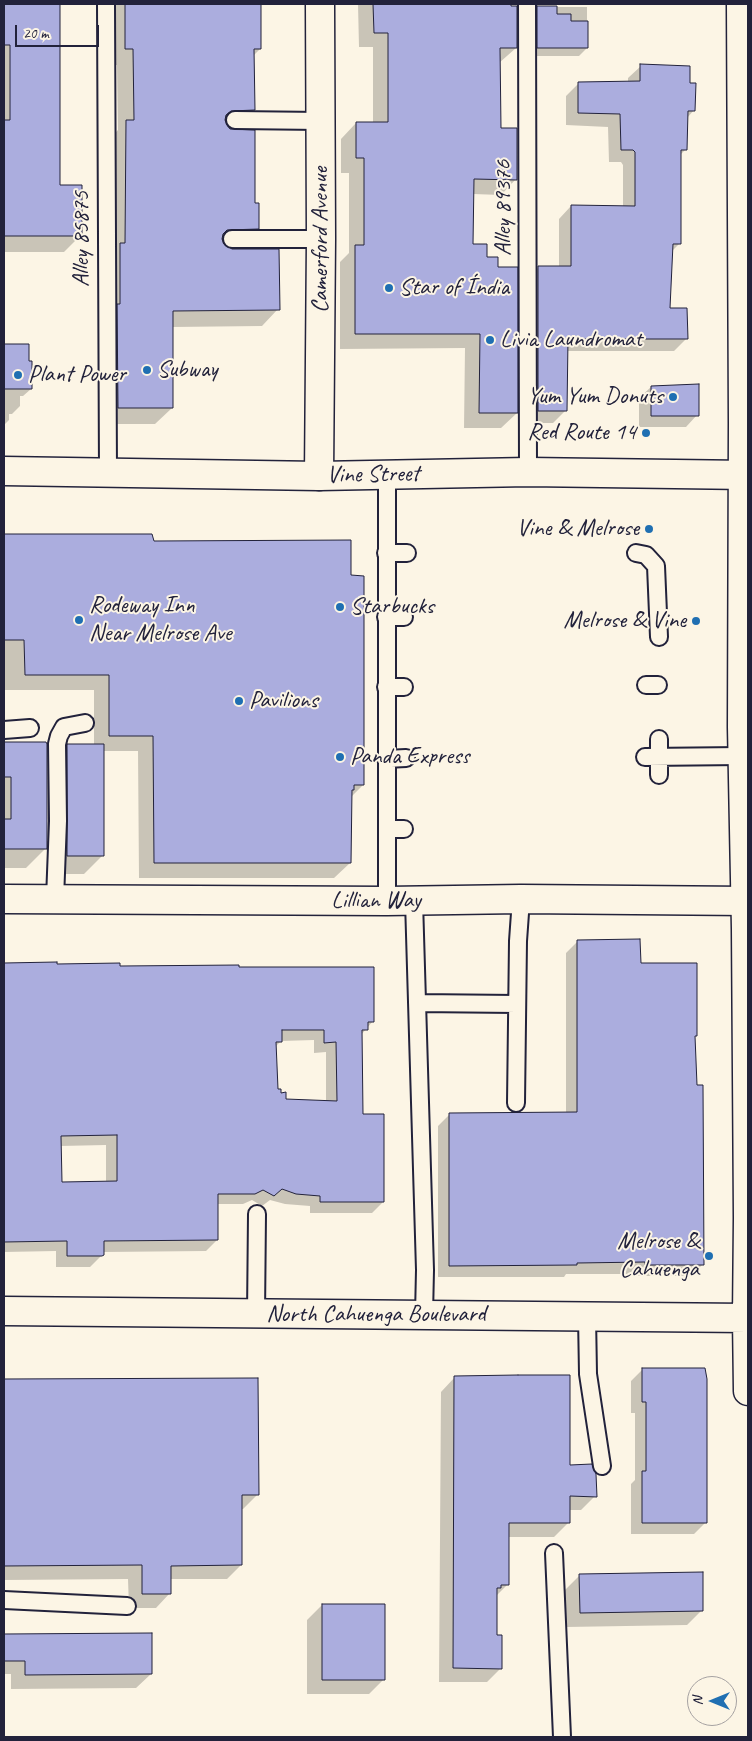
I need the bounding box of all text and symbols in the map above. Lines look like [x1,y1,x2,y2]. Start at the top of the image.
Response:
scale bar [18,15,101,47]
text: 20 m [23,24,49,43]
street label: Alley 89376 [490,160,518,256]
street label: Camerford Avenue [307,167,335,313]
street label: Alley 85875 [68,191,96,287]
place label: Star of Índia [399,274,509,302]
marker: Star of Índia [383,282,395,294]
place label: Livia Laundromat [500,326,642,354]
marker: Livia Laundromat [484,334,496,346]
place label: Subway [157,356,217,384]
place label: Plant Power [28,361,126,389]
marker: Subway [141,364,153,376]
marker: Plant Power [12,369,24,381]
place label: Yum Yum Donuts [527,383,663,411]
marker: Yum Yum Donuts [667,391,679,403]
place label: Red Route 14 [527,419,636,447]
marker: Red Route 14 [640,427,652,439]
street label: Vine Street [326,460,420,490]
place label: Vine & Melrose [517,515,639,543]
marker: Vine & Melrose [643,523,655,535]
place label: Rodeway Inn Near Melrose Ave [89,592,231,648]
place label: Starbucks [350,593,434,621]
marker: Starbucks [334,601,346,613]
place label: Melrose & Vine [564,607,686,635]
marker: Rodeway Inn Near Melrose Ave [73,614,85,626]
marker: Melrose & Vine [690,615,702,627]
place label: Pavilions [249,687,318,715]
marker: Pavilions [233,695,245,707]
place label: Panda Express [350,743,469,771]
marker: Panda Express [334,751,346,763]
street label: Lillian Way [331,887,421,915]
place label: Melrose & Cahuenga [617,1228,699,1284]
marker: Melrose & Cahuenga [703,1250,715,1262]
street label: North Cahuenga Boulevard [266,1301,486,1329]
north arrow [687,1676,737,1726]
text: N [689,1697,706,1705]

